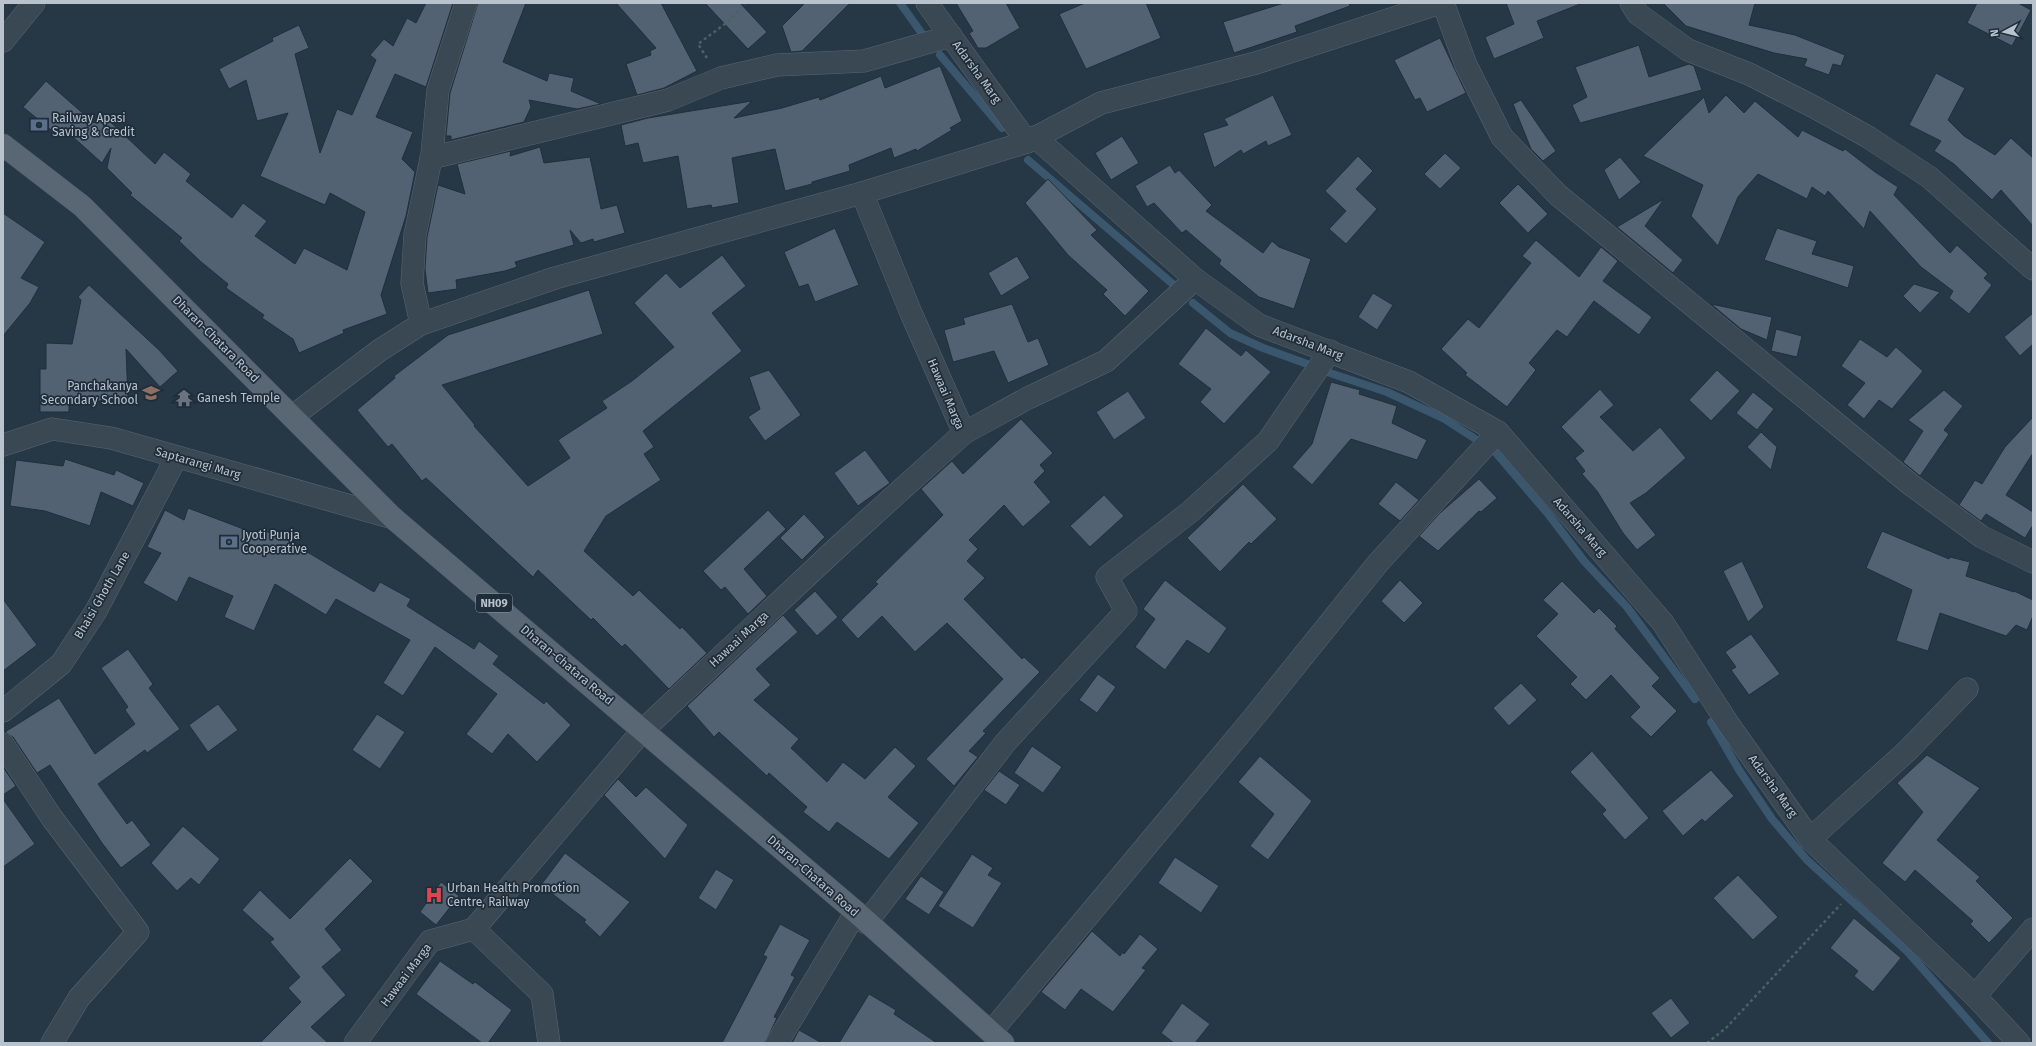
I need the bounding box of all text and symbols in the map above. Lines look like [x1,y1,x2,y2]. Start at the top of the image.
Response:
north arrow [1984,12,2024,52]
text: N [1988,29,2001,38]
street label: Adarsha Marg [950,38,1005,107]
place label: Railway Apasi Saving & Credit [52,111,135,139]
bank icon: Railway Apasi Saving & Credit [29,115,49,135]
street label: Dharan-Chatara Road [170,293,262,385]
street label: Adarsha Marg [1271,323,1346,363]
street label: Hawaai Marga [925,357,967,431]
place label: Panchakanya Secondary School [41,379,138,407]
school or university icon: Panchakanya Secondary School [141,383,161,403]
temple icon: Ganesh Temple [174,388,194,408]
place label: Ganesh Temple [197,391,280,405]
street label: Saptarangi Marg [154,444,243,482]
street label: Adarsha Marg [1550,495,1610,560]
place label: Jyoti Punja Cooperative [242,528,307,556]
bank icon: Jyoti Punja Cooperative [219,532,239,552]
street label: Bhaisi Ghoth Lane [71,549,133,641]
road number: NH09 [476,594,512,612]
street label: Hawaai Marga [707,608,771,670]
street label: Dharan-Chatara Road [518,622,616,708]
street label: Adarsha Marg [1746,752,1801,821]
street label: Dharan-Chatara Road [764,833,862,919]
place label: Urban Health Promotion Centre, Railway [447,881,579,909]
hospital icon: Urban Health Promotion Centre, Railway [424,885,444,905]
street label: Hawaai Marga [378,941,434,1009]

